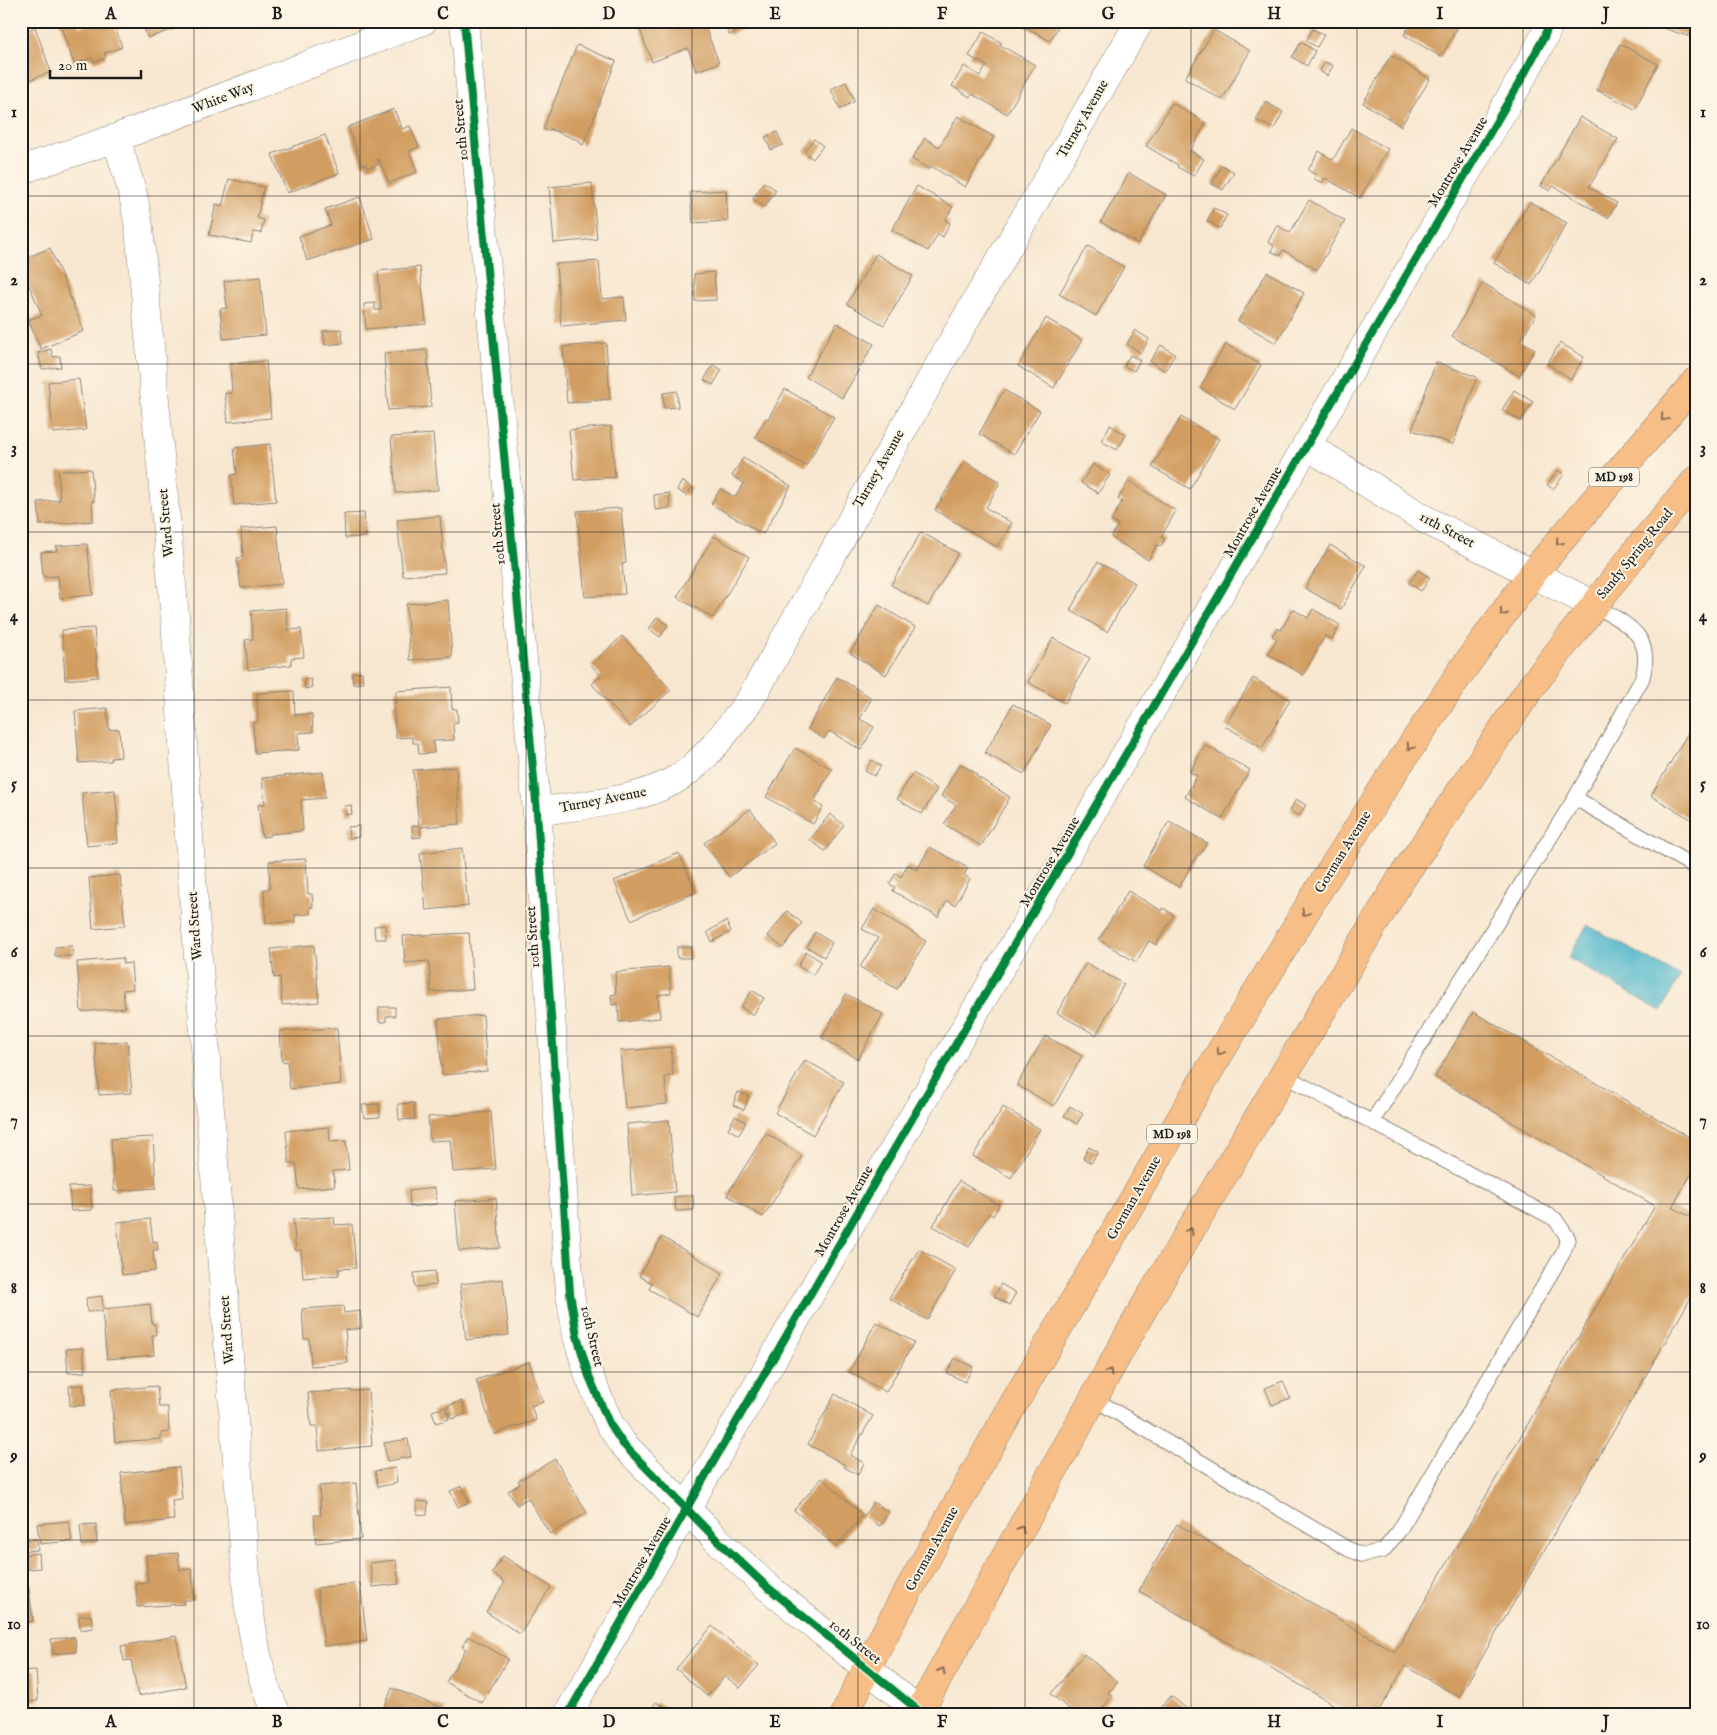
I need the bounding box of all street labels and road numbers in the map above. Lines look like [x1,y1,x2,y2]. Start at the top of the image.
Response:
street label: Turney Avenue [1053,76,1113,162]
street label: White Way [190,78,257,118]
street label: 10th Street [449,98,473,162]
street label: Montrose Avenue [1424,113,1492,211]
street label: Turney Avenue [849,426,909,512]
street label: Montrose Avenue [1220,463,1287,561]
road number: MD 198 [1589,468,1639,487]
street label: Ward Street [154,488,178,558]
street label: 10th Street [486,502,510,566]
street label: Sandy Spring Road [1593,505,1677,603]
street label: 11th Street [1416,508,1478,552]
street label: Turney Avenue [558,783,648,817]
street label: Gorman Avenue [1310,807,1376,897]
street label: Montrose Avenue [1016,813,1084,911]
street label: Ward Street [184,891,206,961]
street label: 10th Street [522,905,544,969]
road number: MD 198 [1147,1124,1197,1144]
street label: Gorman Avenue [1103,1152,1166,1243]
street label: Montrose Avenue [811,1162,878,1260]
street label: Ward Street [216,1295,238,1365]
street label: 10th Street [576,1304,608,1368]
street label: Gorman Avenue [901,1503,963,1594]
street label: Montrose Avenue [609,1513,676,1611]
street label: 10th Street [825,1615,885,1669]

